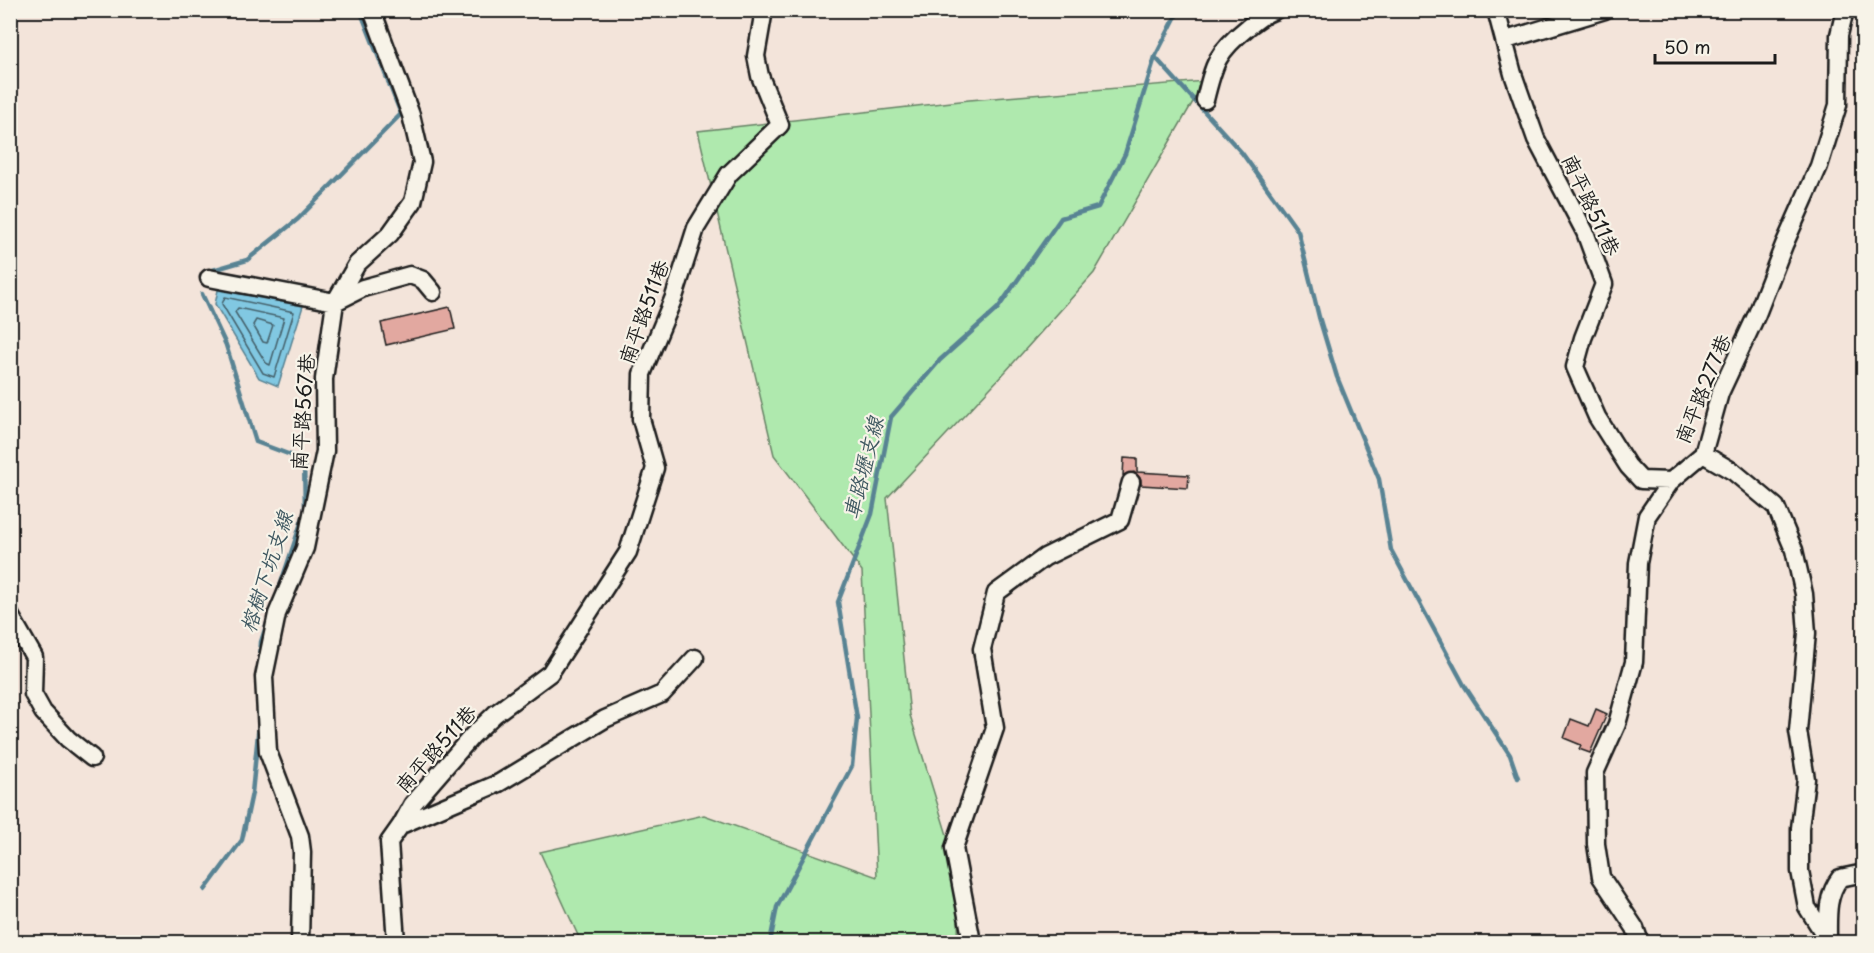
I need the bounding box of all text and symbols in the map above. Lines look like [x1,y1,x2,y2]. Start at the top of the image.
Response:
scale bar [1655,27,1775,65]
text: 50 m [1664,33,1711,60]
street label: 南平路511巷 [1555,149,1629,261]
street label: 南平路511巷 [610,254,676,368]
street label: 南平路277巷 [1667,328,1738,448]
street label: 南平路567巷 [283,351,321,471]
water label: 車路壢支線 [834,412,891,522]
water label: 榕樹下坑支線 [230,506,300,636]
street label: 南平路511巷 [388,697,484,799]

